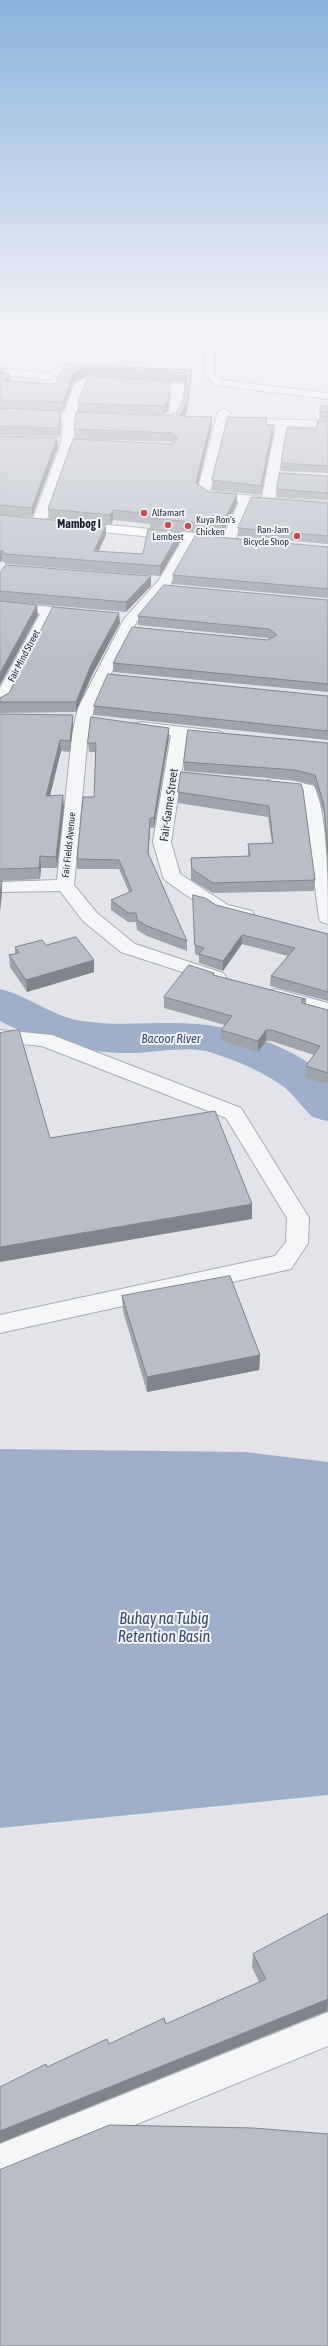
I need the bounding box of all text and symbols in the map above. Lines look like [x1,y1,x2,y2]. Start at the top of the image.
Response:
place label: Alfamart [152,507,185,519]
marker: Alfamart [139,508,149,518]
place label: Kuya Ron's Chicken [196,514,235,538]
district label: Mambog I [57,517,101,531]
marker: Lembest [163,520,173,530]
marker: Kuya Ron's Chicken [183,521,193,531]
place label: Ran-Jam Bicycle Shop [244,524,289,548]
place label: Lembest [152,531,184,543]
marker: Ran-Jam Bicycle Shop [292,531,302,541]
street label: Fair Mind Street [5,628,43,684]
street label: Fair-Game Street [157,768,181,842]
street label: Fair Fields Avenue [60,812,78,878]
water label: Bacoor River [141,1031,201,1047]
water label: Buhay na Tubig Retention Basin [118,1609,210,1647]

